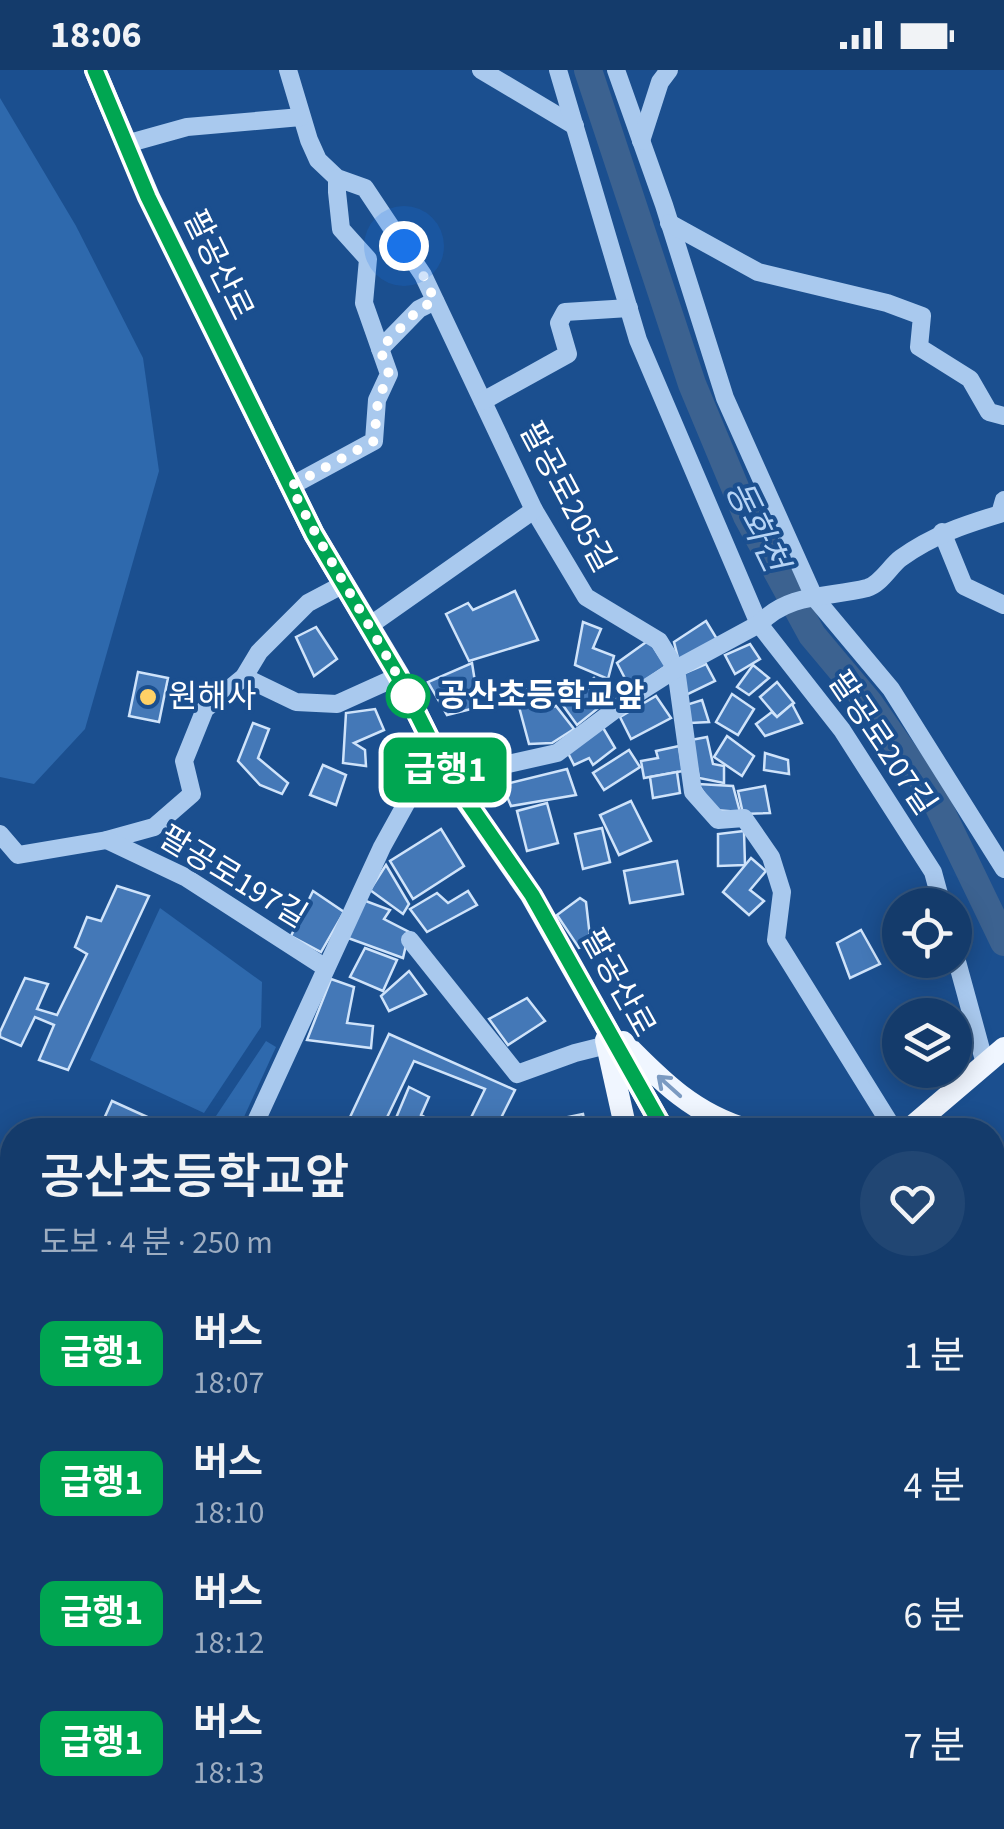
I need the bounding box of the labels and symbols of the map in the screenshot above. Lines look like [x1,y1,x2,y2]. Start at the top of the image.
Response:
street label: 팔공산로 [172,202,264,328]
your location [379,221,429,271]
street label: 팔공로205길 [508,413,626,581]
water label: 동화천 [712,472,801,584]
street label: 팔공로207길 [817,662,947,824]
place label: 공산초등학교앞 [438,673,644,719]
place label: 원해사 [168,674,256,720]
marker: 공산초등학교앞 [387,675,429,717]
marker: 원해사 [137,686,159,708]
line badge: 급행1 [388,738,502,802]
street label: 팔공로197길 [150,815,316,939]
street label: 팔공산로 [569,920,667,1046]
one-way arrow [657,1075,682,1098]

